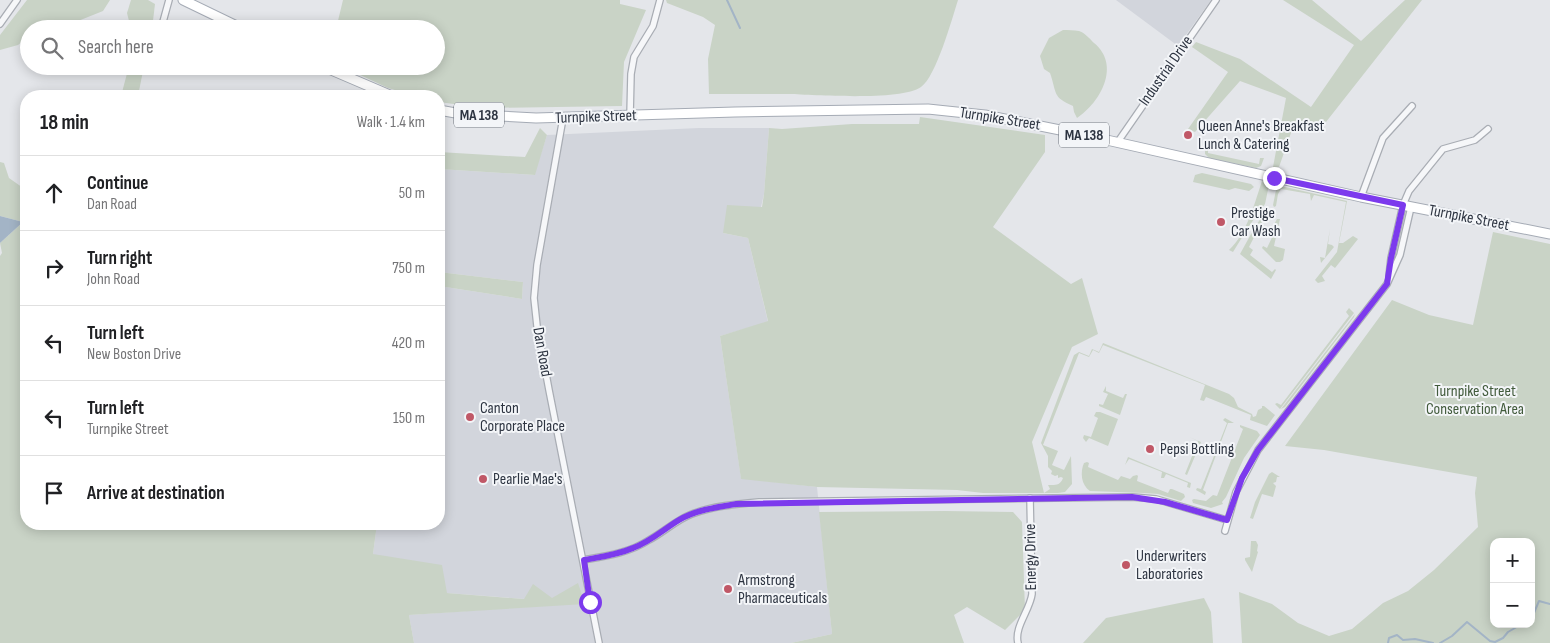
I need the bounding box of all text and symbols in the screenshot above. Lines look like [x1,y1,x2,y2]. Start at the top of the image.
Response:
search box [20,20,445,75]
street label: Industrial Drive [1135,32,1197,110]
icon: search [38,34,66,62]
text: Search here [78,36,154,59]
road number: MA 138 [454,102,504,128]
street label: Turnpike Street [958,103,1042,135]
street label: Turnpike Street [555,106,637,128]
text: 18 min [40,110,89,135]
text: Walk · 1.4 km [357,113,425,132]
place label: Queen Anne's Breakfast Lunch & Catering [1198,117,1324,154]
road number: MA 138 [1059,122,1109,148]
marker: Queen Anne's Breakfast Lunch & Catering [1182,129,1194,141]
route end [1263,167,1286,190]
text: Continue [87,172,148,195]
icon: ahead [40,179,68,207]
text: 50 m [399,184,425,203]
text: Dan Road [87,195,137,214]
street label: Turnpike Street [1427,201,1511,235]
place label: Prestige Car Wash [1231,204,1281,241]
marker: Prestige Car Wash [1215,216,1227,228]
text: Turn right [87,247,152,270]
icon: right [40,254,68,282]
text: 750 m [392,259,425,278]
text: John Road [87,270,140,289]
text: Turn left [87,322,144,345]
street label: Dan Road [528,326,556,378]
icon: left [40,329,68,357]
text: 420 m [392,334,425,353]
text: New Boston Drive [87,345,181,364]
park label: Turnpike Street Conservation Area [1426,382,1524,419]
text: Turn left [87,397,144,420]
place label: Canton Corporate Place [480,399,565,436]
icon: left [40,404,68,432]
text: 150 m [393,409,425,428]
marker: Canton Corporate Place [464,411,476,423]
text: Turnpike Street [87,420,169,439]
place label: Pepsi Bottling [1160,440,1234,459]
marker: Pepsi Bottling [1144,443,1156,455]
place label: Pearlie Mae's [493,470,563,489]
marker: Pearlie Mae's [477,473,489,485]
icon: arrive [40,479,68,507]
text: Arrive at destination [87,482,225,505]
street label: Energy Drive [1021,523,1041,591]
map controls [1490,538,1535,628]
button: + [1490,538,1535,583]
place label: Underwriters Laboratories [1136,547,1207,584]
marker: Underwriters Laboratories [1120,559,1132,571]
place label: Armstrong Pharmaceuticals [737,571,827,608]
marker: Armstrong Pharmaceuticals [722,583,734,595]
button: − [1490,583,1535,628]
route start [579,591,602,614]

